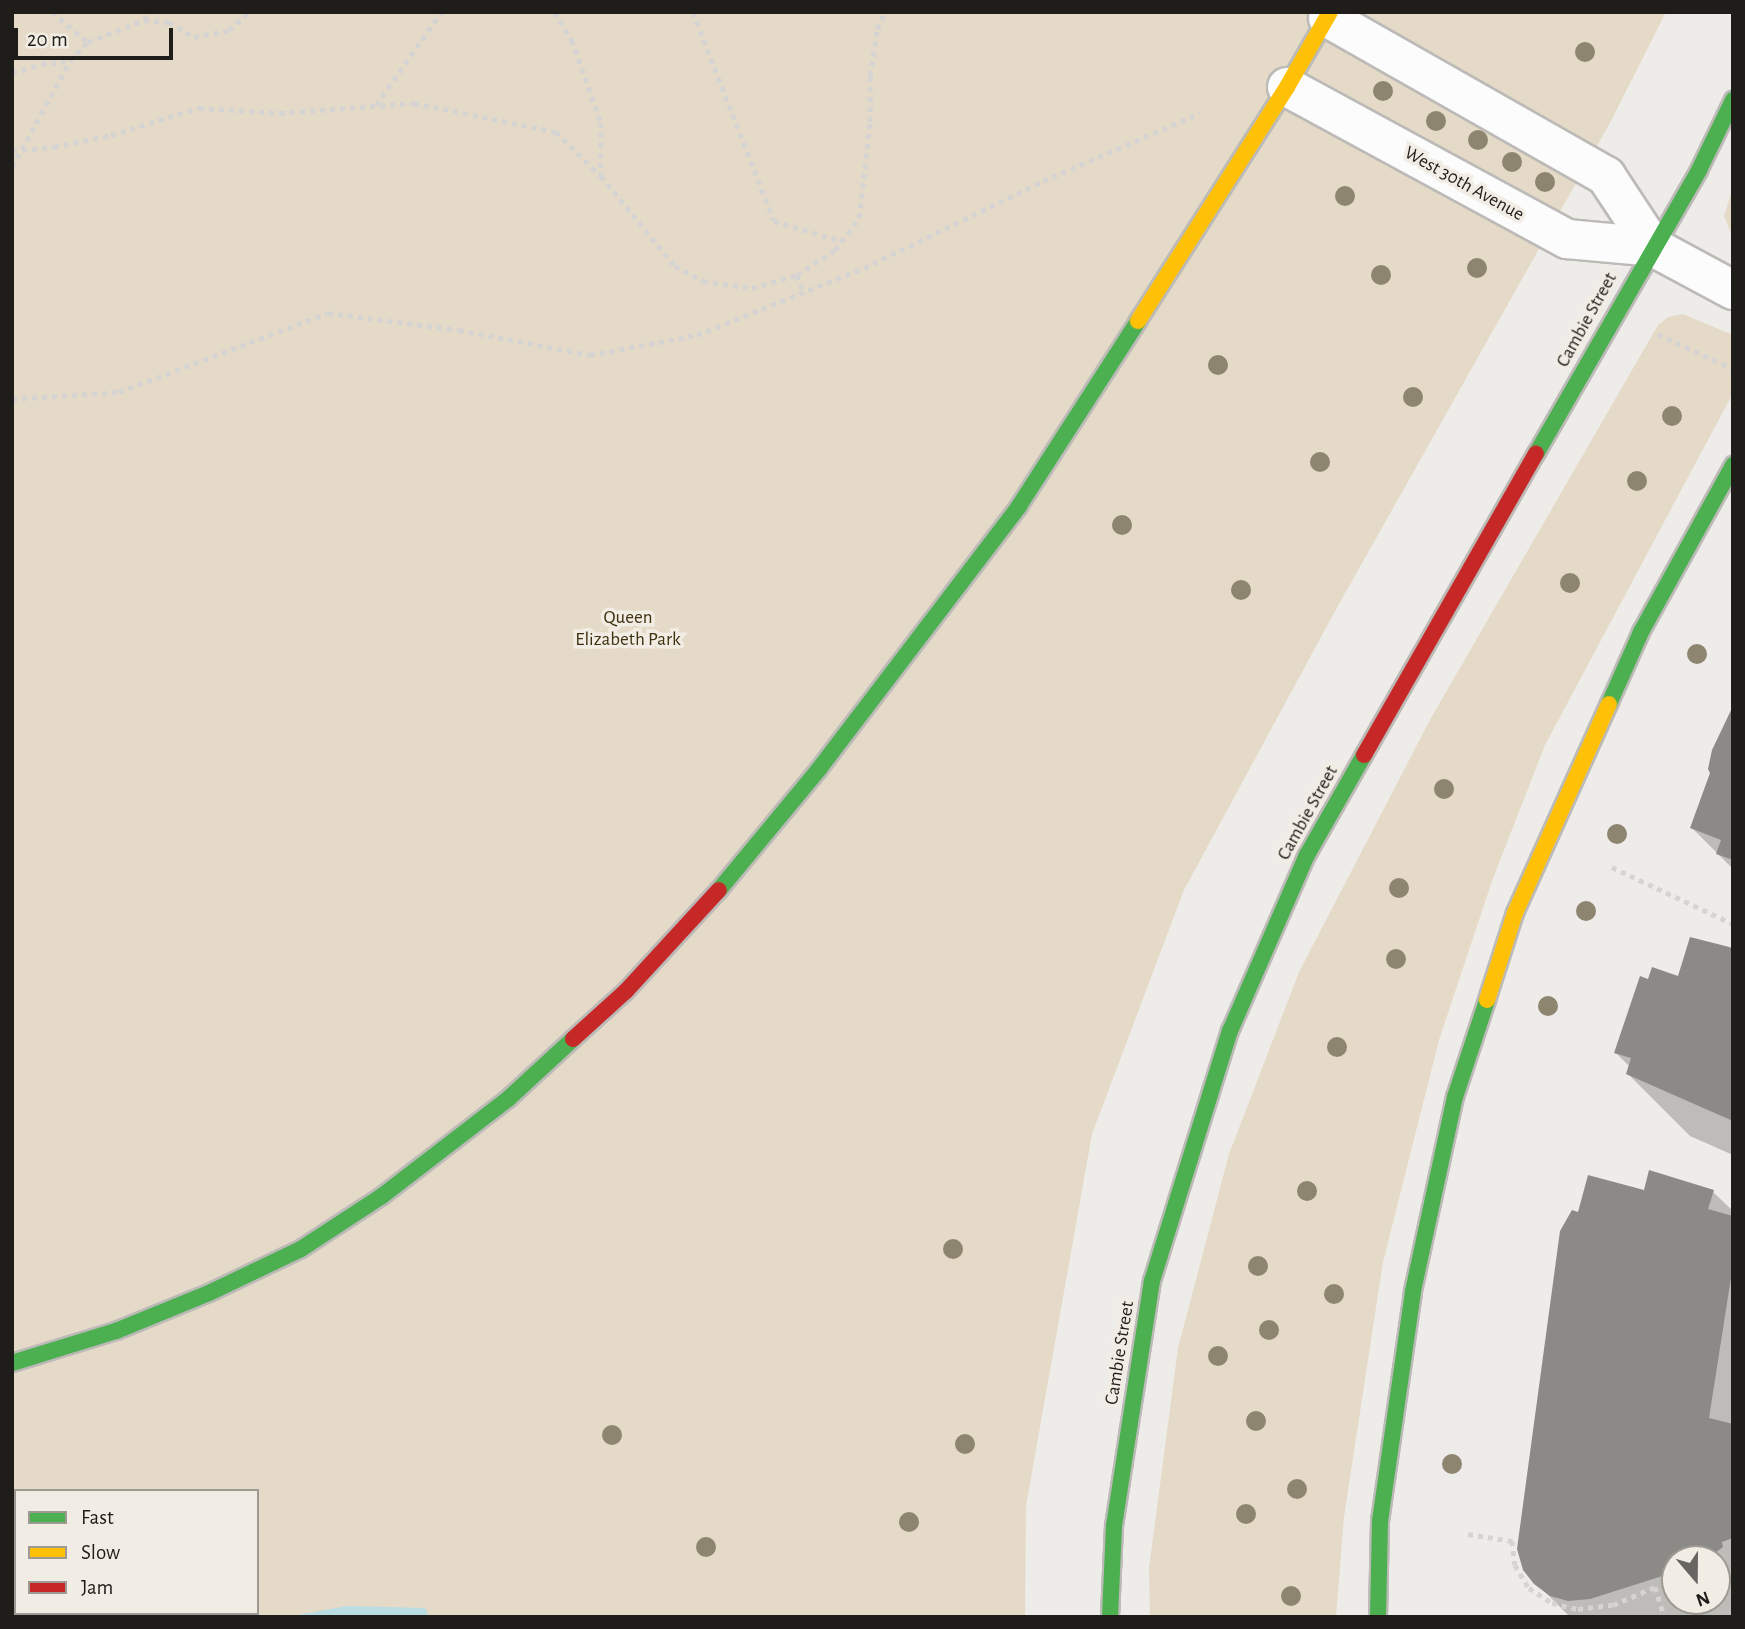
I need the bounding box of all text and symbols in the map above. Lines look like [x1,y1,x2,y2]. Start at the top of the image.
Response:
scale bar [18,14,177,58]
text: 20 m [27,29,68,50]
street label: West 30th Avenue [1400,142,1528,226]
street label: Cambie Street [1552,269,1622,371]
park label: Queen Elizabeth Park [575,607,681,651]
street label: Cambie Street [1273,762,1343,864]
street label: Cambie Street [1101,1300,1139,1406]
legend [14,1489,259,1615]
text: Fast [81,1507,114,1528]
text: Slow [81,1542,120,1563]
north arrow [1661,1545,1731,1615]
text: Jam [81,1577,113,1598]
text: N [1693,1587,1712,1610]

